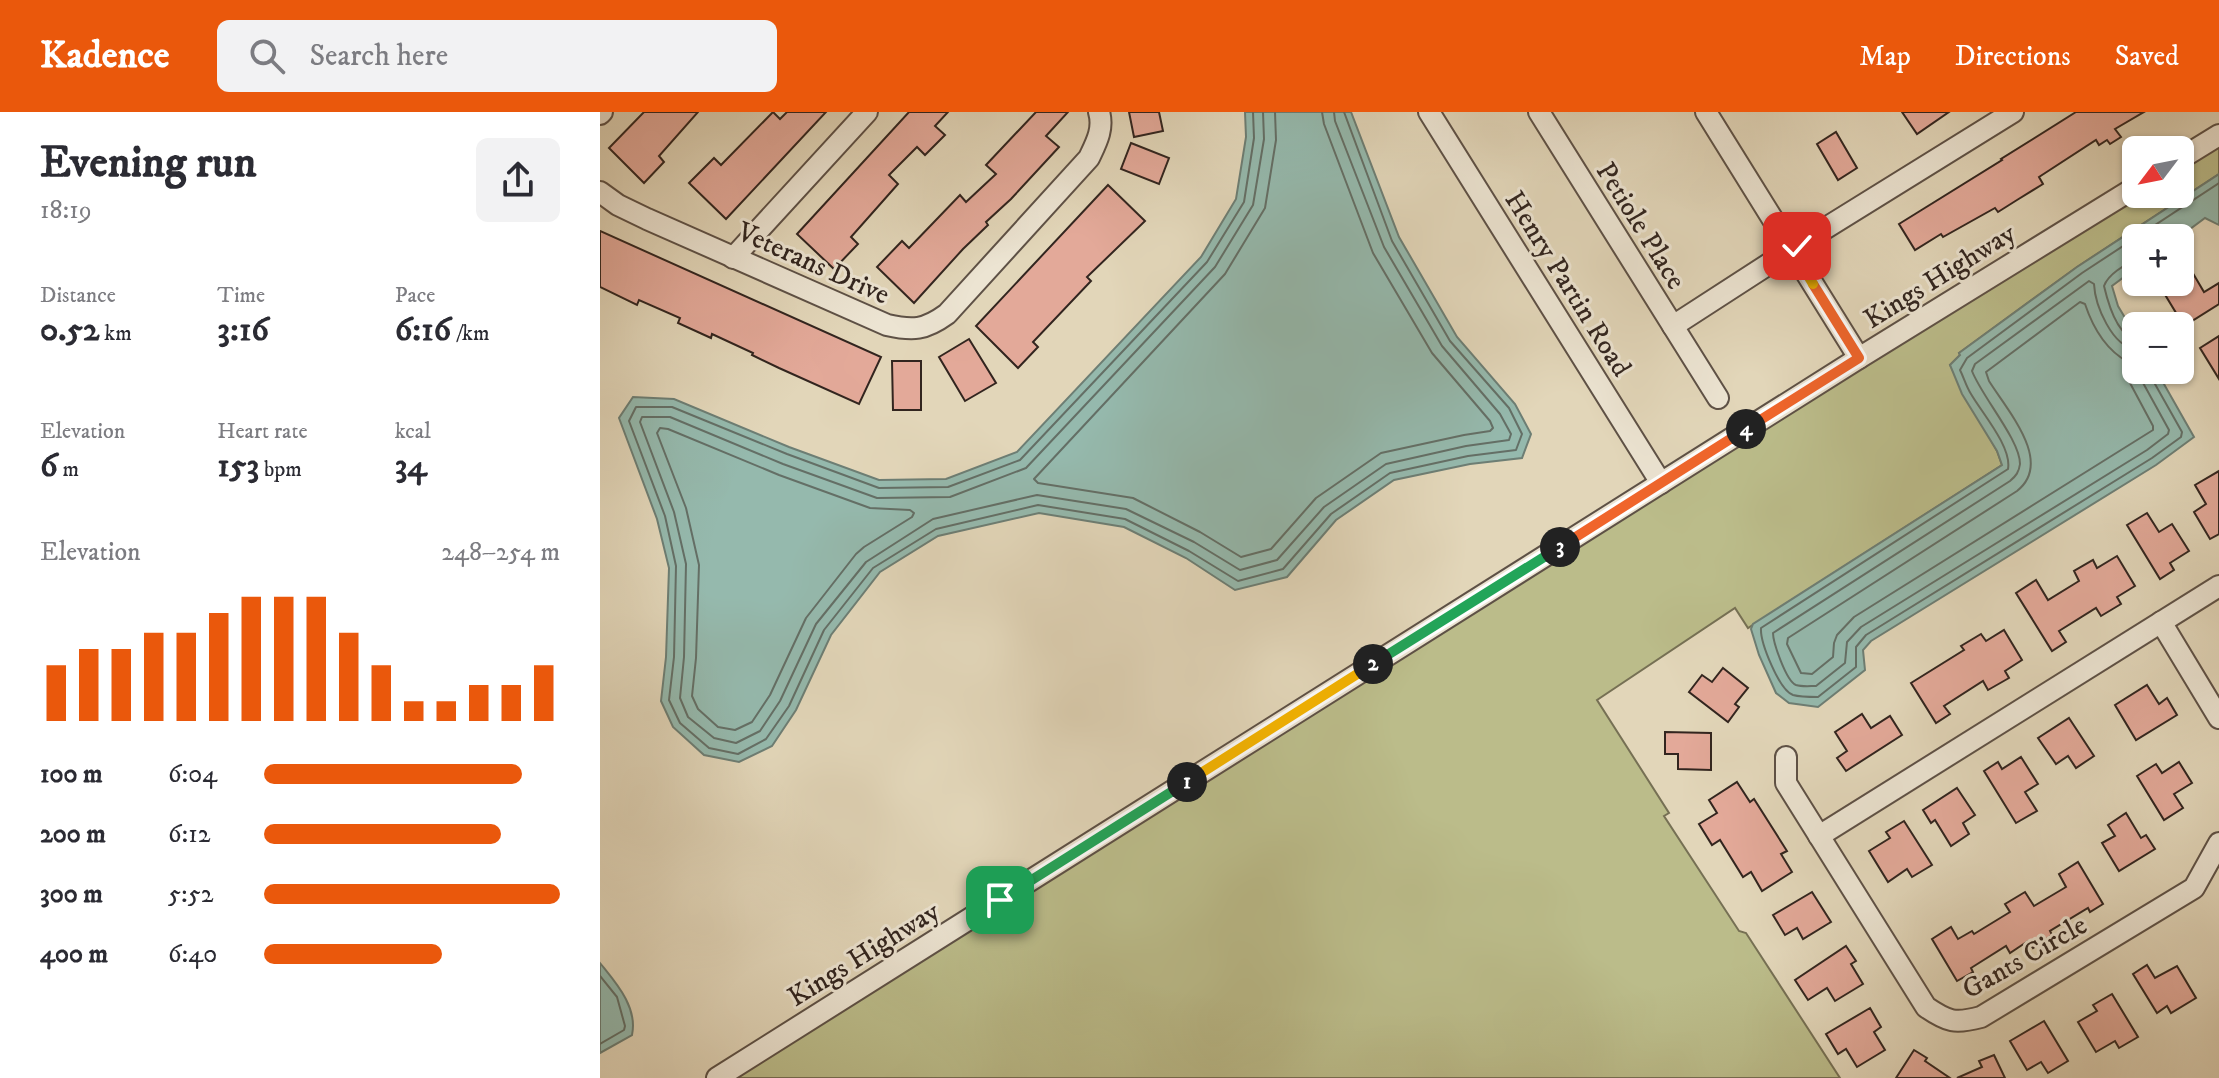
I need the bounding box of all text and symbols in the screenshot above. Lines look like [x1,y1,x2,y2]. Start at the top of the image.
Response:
search box [217,20,777,92]
text: Kadence [40,32,169,80]
icon: search [245,34,289,78]
text: Search here [309,38,448,75]
text: Map [1859,39,1911,74]
text: Directions [1955,39,2071,74]
text: Saved [2115,39,2179,74]
text: Evening run [40,136,257,191]
north arrow [2122,136,2194,208]
map controls [2122,136,2194,384]
button: share [476,138,560,222]
street label: Petiole Place [1588,156,1694,296]
street label: Henry Partin Road [1497,184,1639,383]
text: 18:19 [40,194,92,227]
pin [1763,212,1831,280]
street label: Veterans Drive [731,214,895,313]
street label: Kings Highway [1857,215,2023,337]
icon: check [1775,224,1819,268]
button: + [2122,224,2194,296]
text: Distance [40,282,116,309]
text: Time [217,282,265,309]
text: Pace [395,282,435,309]
text: 0.52 [40,309,100,351]
text: 3:16 [217,309,269,351]
text: 6:16 [395,309,451,351]
button: − [2122,312,2194,384]
text: km [100,320,132,347]
text: /km [451,320,489,347]
pin: 4 [1726,409,1766,449]
text: 4 [1740,415,1752,442]
text: Elevation [40,418,125,445]
text: Heart rate [217,418,308,445]
text: kcal [395,418,431,445]
text: 6 [40,445,58,487]
text: 153 [217,445,259,487]
text: 34 [395,445,427,487]
text: m [58,456,79,483]
text: bpm [259,456,302,483]
pin: 3 [1540,527,1580,567]
text: 3 [1556,533,1564,560]
text: Elevation [40,536,141,569]
text: 248–254 m [441,536,560,569]
pin: 2 [1353,644,1393,684]
text: 2 [1368,650,1378,677]
text: 100 m [40,758,103,791]
text: 6:04 [168,758,217,791]
pin: 1 [1167,762,1207,802]
text: 1 [1183,768,1191,795]
text: 200 m [40,818,106,851]
text: 6:12 [168,818,211,851]
pin [966,866,1034,934]
text: 300 m [40,878,103,911]
text: 5:52 [168,878,213,911]
icon: arrive [978,878,1022,922]
street label: Kings Highway [781,893,947,1015]
street label: Gants Circle [1956,908,2093,1007]
text: 400 m [40,938,108,971]
text: 6:40 [168,938,217,971]

